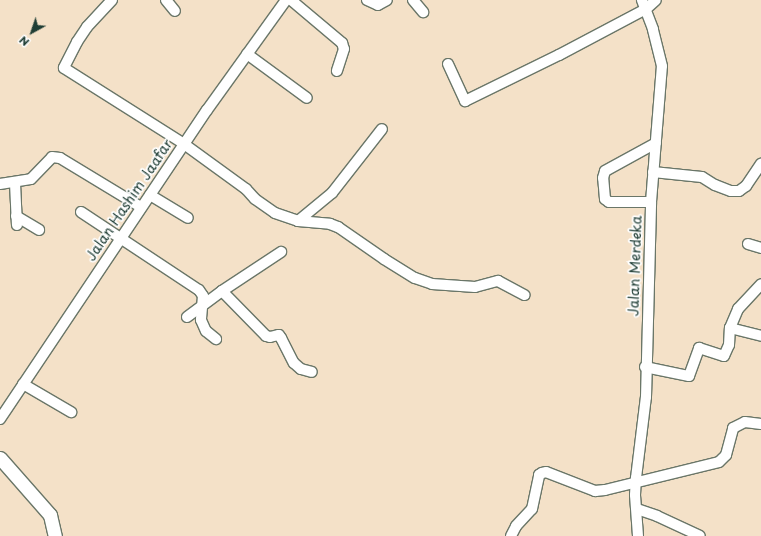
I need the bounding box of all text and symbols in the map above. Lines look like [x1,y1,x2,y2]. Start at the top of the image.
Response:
north arrow [12,12,52,52]
text: N [15,32,33,51]
street label: Jalan Hashim Jaafar [82,136,176,264]
street label: Jalan Merdeka [625,215,645,317]

